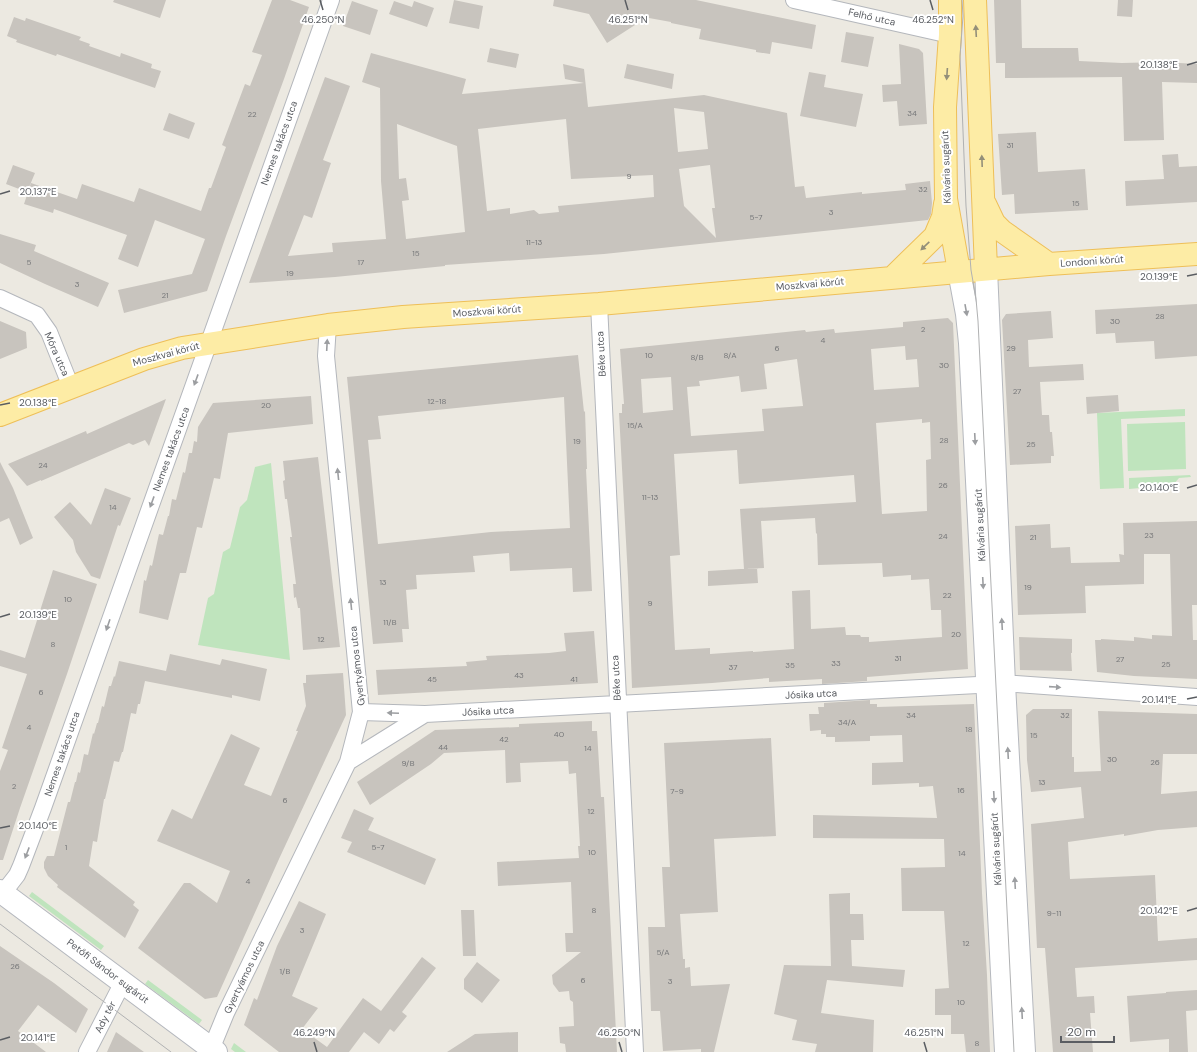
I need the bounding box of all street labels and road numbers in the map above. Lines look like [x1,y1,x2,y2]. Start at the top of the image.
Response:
street label: Felhő utca [847,5,897,29]
street label: Nemes takács utca [258,99,300,187]
street label: Kálvária sugárút [938,130,954,204]
street label: Londoni körút [1060,252,1124,270]
street label: Moszkvai körút [775,275,845,293]
street label: Moszkvai körút [452,302,522,320]
street label: Móra utca [42,330,72,378]
street label: Béke utca [593,331,609,377]
street label: Moszkvai körút [131,339,201,369]
street label: Nemes takács utca [150,405,192,493]
street label: Kálvária sugárút [972,488,988,562]
street label: Gyertyámos utca [346,626,368,706]
street label: Béke utca [608,655,624,701]
street label: Jósika utca [785,686,837,702]
street label: Jósika utca [462,703,514,719]
street label: Nemes takács utca [41,710,83,798]
street label: Kálvária sugárút [988,812,1004,886]
street label: Petőfi Sándor sugárút [64,936,152,1006]
street label: Gyertyámos utca [221,938,267,1016]
street label: Ady tér [91,999,119,1035]

